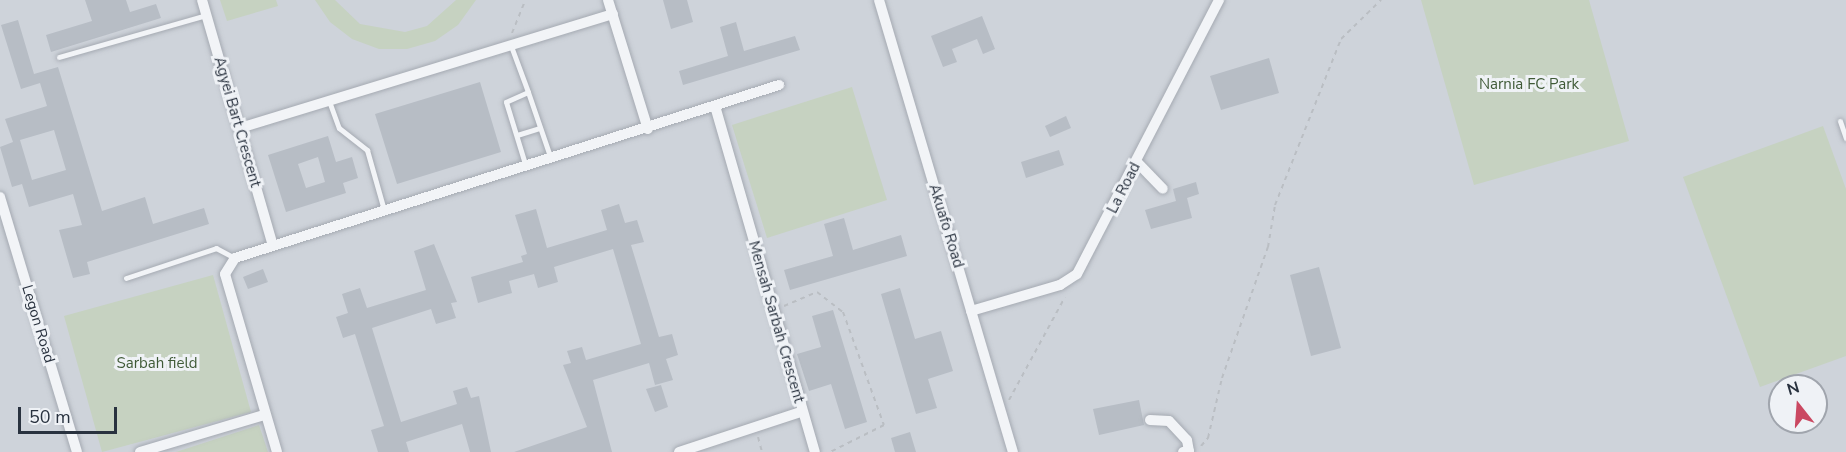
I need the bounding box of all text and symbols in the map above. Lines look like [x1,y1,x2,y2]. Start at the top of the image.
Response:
street label: Agyei Bart Crescent [210,55,264,189]
park label: Narnia FC Park [1479,76,1579,94]
street label: La Road [1104,159,1144,217]
street label: Akuafo Road [925,182,967,270]
street label: Mensah Sarbah Crescent [744,239,808,405]
street label: Legon Road [18,283,58,365]
park label: Sarbah field [116,355,198,373]
north arrow [1768,374,1828,434]
text: N [1784,376,1802,401]
scale bar [21,395,120,433]
text: 50 m [29,405,71,429]

